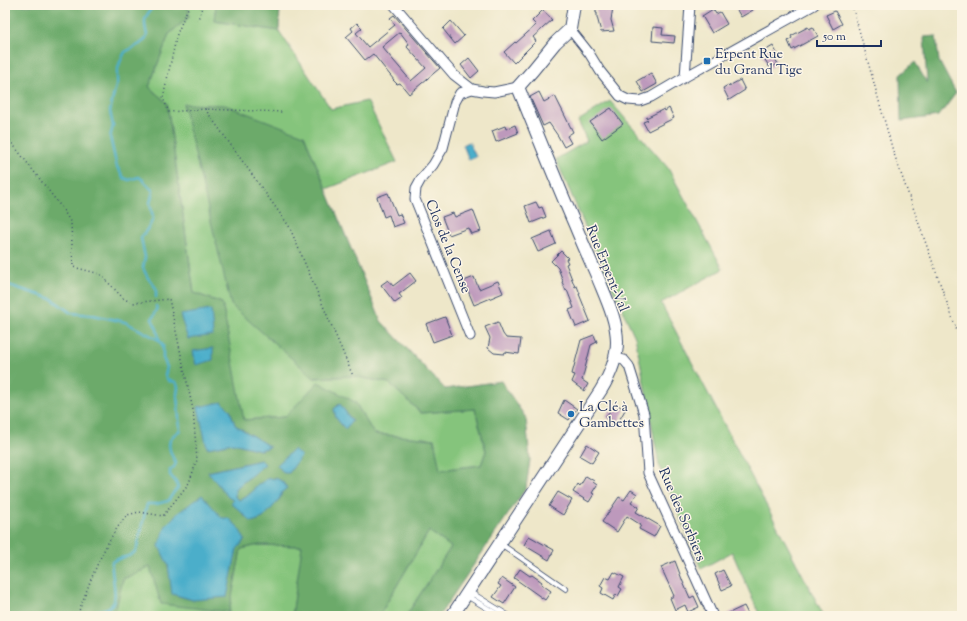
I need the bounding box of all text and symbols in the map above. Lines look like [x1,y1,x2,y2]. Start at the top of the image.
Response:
scale bar [817,22,881,48]
text: 50 m [822,28,846,46]
place label: Erpent Rue du Grand Tige [715,45,802,81]
marker: Erpent Rue du Grand Tige [702,56,712,66]
street label: Clos de la Cense [419,197,475,297]
street label: Rue Erpent-Val [580,222,633,315]
place label: La Clé à Gambettes [579,398,644,434]
marker: La Clé à Gambettes [566,409,576,419]
street label: Rue des Sorbiers [652,465,710,565]

